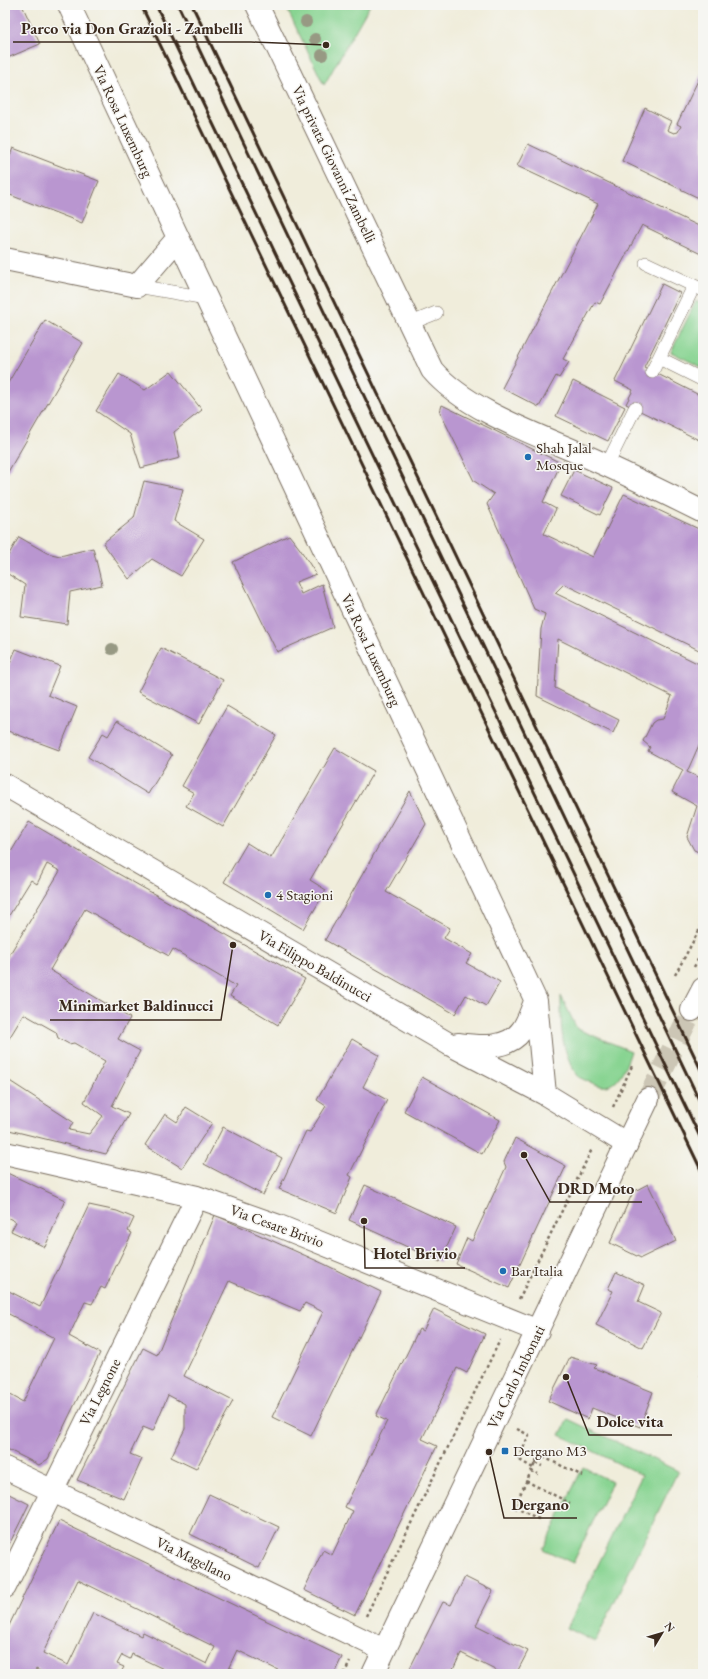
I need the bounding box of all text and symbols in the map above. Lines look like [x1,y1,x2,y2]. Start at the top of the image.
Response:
callout: Parco via Don Grazioli - Zambelli [13,14,251,42]
text: Parco via Don Grazioli - Zambelli [21,18,243,39]
street label: Via Rosa Luxemburg [89,62,158,180]
street label: Via privata Giovanni Zambelli [288,82,381,246]
place label: Shah Jalal Mosque [536,438,592,474]
marker: Shah Jalal Mosque [523,452,533,462]
street label: Via Rosa Luxemburg [337,591,406,709]
place label: 4 Stagioni [276,885,333,904]
marker: 4 Stagioni [263,890,273,900]
street label: Via Filippo Baldinucci [255,925,376,1006]
callout: Minimarket Baldinucci [50,992,221,1020]
text: Minimarket Baldinucci [58,995,214,1016]
callout: DRD Moto [550,1174,642,1202]
text: DRD Moto [558,1178,634,1199]
street label: Via Cesare Brivio [228,1200,327,1251]
callout: Hotel Brivio [365,1240,465,1268]
text: Hotel Brivio [373,1243,457,1264]
place label: Bar Italia [511,1261,563,1280]
marker: Bar Italia [498,1266,508,1276]
street label: Via Carlo Imbonati [482,1322,549,1431]
street label: Via Legnone [75,1355,125,1428]
callout: Dolce vita [589,1407,672,1435]
text: Dolce vita [597,1411,664,1432]
place label: Dergano M3 [513,1441,587,1460]
marker: Dergano M3 [500,1446,510,1456]
callout: Dergano [504,1490,577,1518]
text: Dergano [511,1494,569,1515]
street label: Via Magellano [153,1532,235,1585]
north arrow [642,1613,682,1653]
text: N [662,1619,678,1635]

